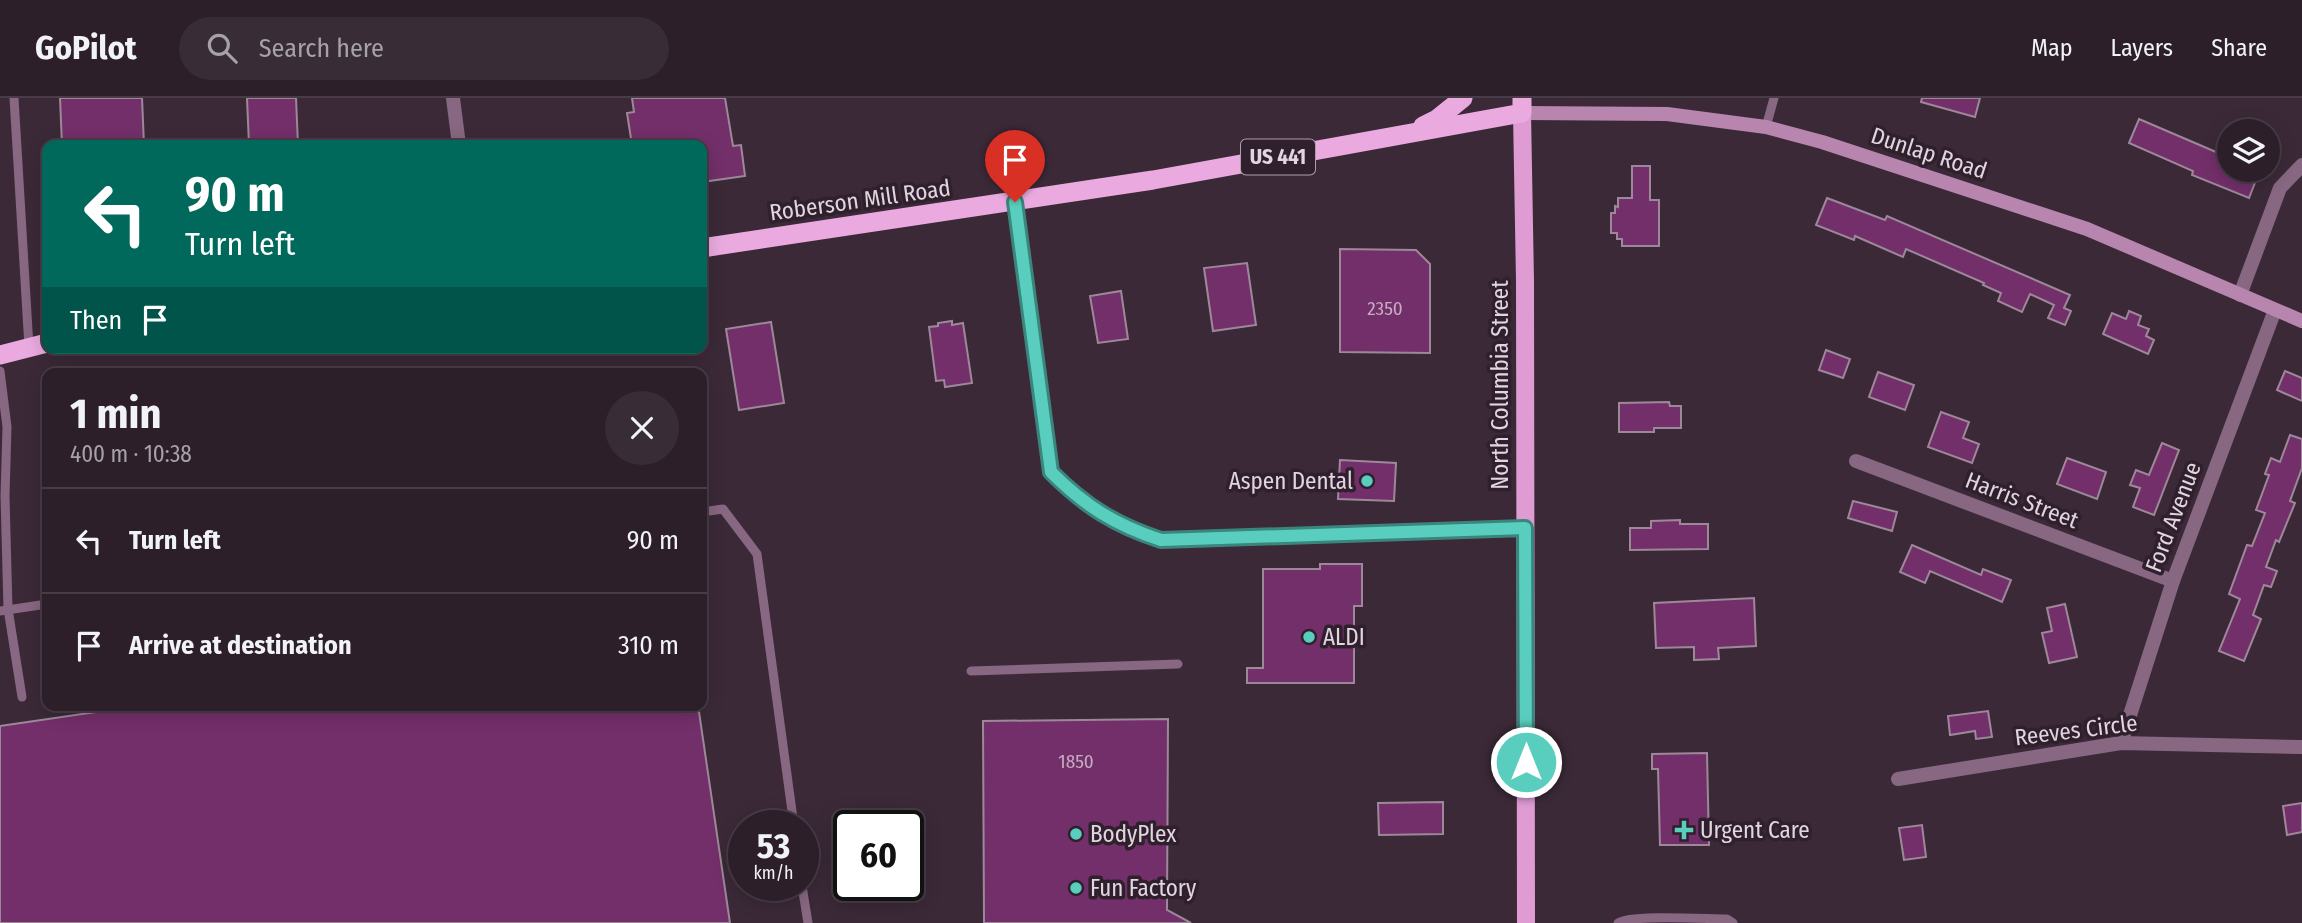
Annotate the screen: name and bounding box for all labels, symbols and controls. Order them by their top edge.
search box [179,17,669,80]
text: GoPilot [35,28,137,68]
icon: search [203,29,241,67]
text: Search here [259,33,384,64]
text: Map [2031,34,2073,62]
text: Layers [2111,34,2173,62]
text: Share [2211,34,2267,62]
map controls [2217,119,2280,182]
button: layers [2217,119,2280,182]
street label: Dunlap Road [1868,121,1990,185]
pin [985,130,1045,202]
road number: US 441 [1241,140,1315,174]
icon: arrive [996,141,1034,179]
text: 90 m [185,165,285,224]
icon: left [70,168,161,259]
street label: Roberson Mill Road [768,173,952,227]
text: Turn left [185,225,295,263]
street label: North Columbia Street [1486,280,1514,490]
house number: 2350 [1367,297,1403,320]
icon: arrive [136,301,174,339]
text: Then [70,305,122,336]
text: 1 min [70,389,161,439]
button: close [605,391,679,465]
text: 400 m · 10:38 [70,440,192,468]
street label: Ford Avenue [2139,458,2207,576]
street label: Harris Street [1962,466,2083,535]
place label: Aspen Dental [1229,467,1353,495]
marker: Aspen Dental [1359,473,1375,489]
icon: left [70,522,108,560]
text: Turn left [129,525,221,556]
text: 90 m [627,525,679,556]
place label: ALDI [1323,623,1365,651]
icon: arrive [70,627,108,665]
marker: ALDI [1301,629,1317,645]
text: Arrive at destination [129,630,352,661]
text: 310 m [618,630,679,661]
street label: Reeves Circle [2013,709,2139,751]
position arrow [1489,725,1563,799]
house number: 1850 [1058,750,1094,773]
speed limit sign: 60 [833,810,924,901]
place label: Urgent Care [1700,816,1810,844]
place label: BodyPlex [1090,820,1176,848]
marker: Urgent Care [1674,820,1694,840]
text: 53 [757,825,790,867]
marker: BodyPlex [1068,826,1084,842]
text: km/h [753,862,794,884]
place label: Fun Factory [1090,874,1197,902]
marker: Fun Factory [1068,880,1084,896]

